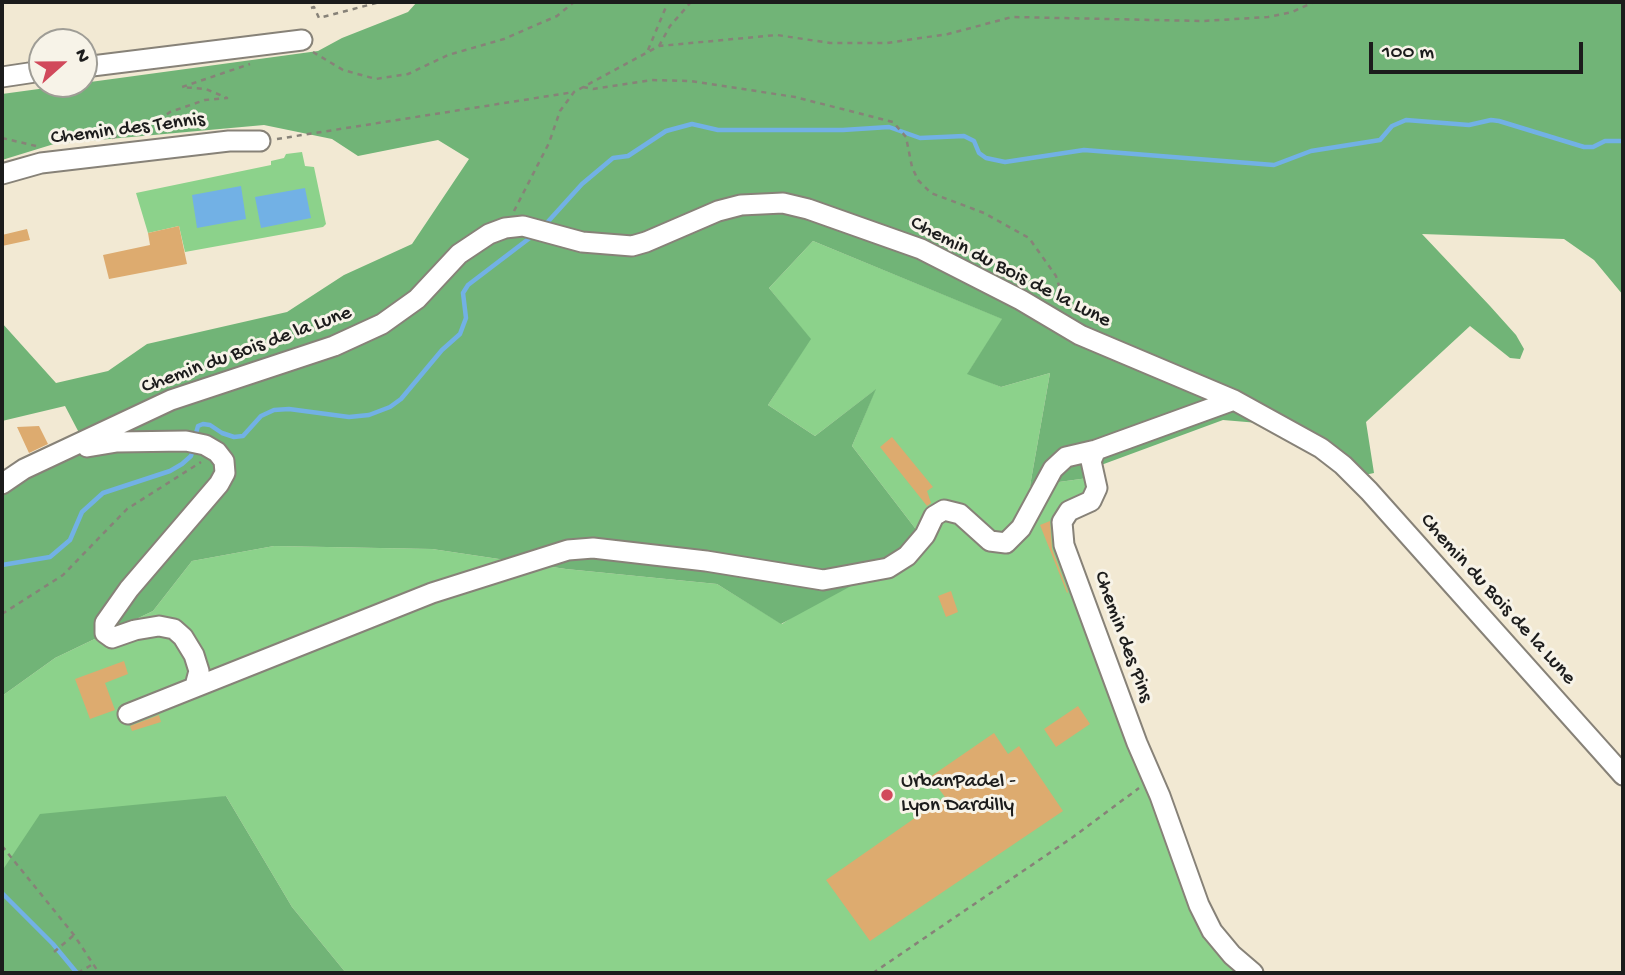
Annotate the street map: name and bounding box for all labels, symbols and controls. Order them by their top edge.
north arrow [28,28,98,98]
scale bar [1373,28,1586,72]
text: 100 m [1382,41,1434,66]
text: N [68,46,94,66]
street label: Chemin des Tennis [50,108,206,152]
street label: Chemin du Bois de la Lune [906,211,1114,335]
street label: Chemin du Bois de la Lune [139,301,355,401]
street label: Chemin du Bois de la Lune [1413,509,1581,691]
street label: Chemin des Pins [1087,568,1157,706]
place label: UrbanPadel - Lyon Dardilly [901,770,1016,820]
marker: UrbanPadel - Lyon Dardilly [879,787,895,803]

